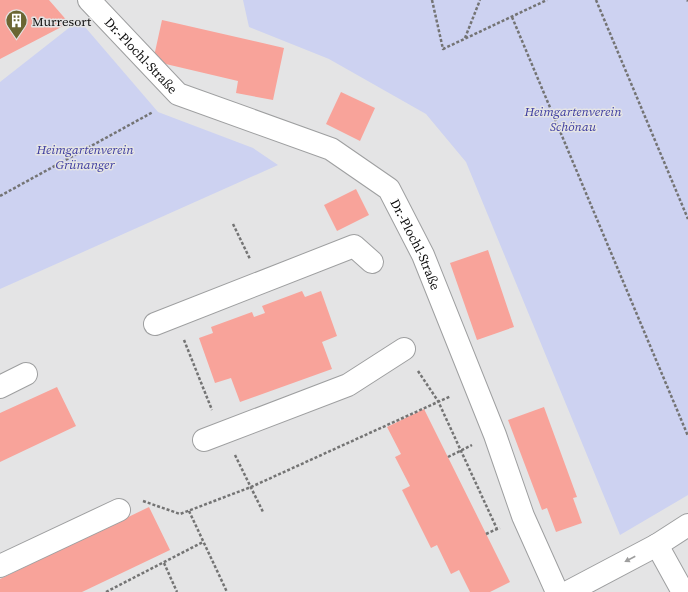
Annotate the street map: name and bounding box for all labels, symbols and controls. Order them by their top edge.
building icon: Murresort [4,8,30,41]
place label: Murresort [32,13,92,30]
street label: Dr.-Plochl-Straße [101,14,181,98]
park label: Heimgartenverein Schönau [523,103,622,135]
park label: Heimgartenverein Grünanger [35,141,134,173]
street label: Dr.-Plochl-Straße [387,196,444,293]
one-way arrow [624,556,636,562]

